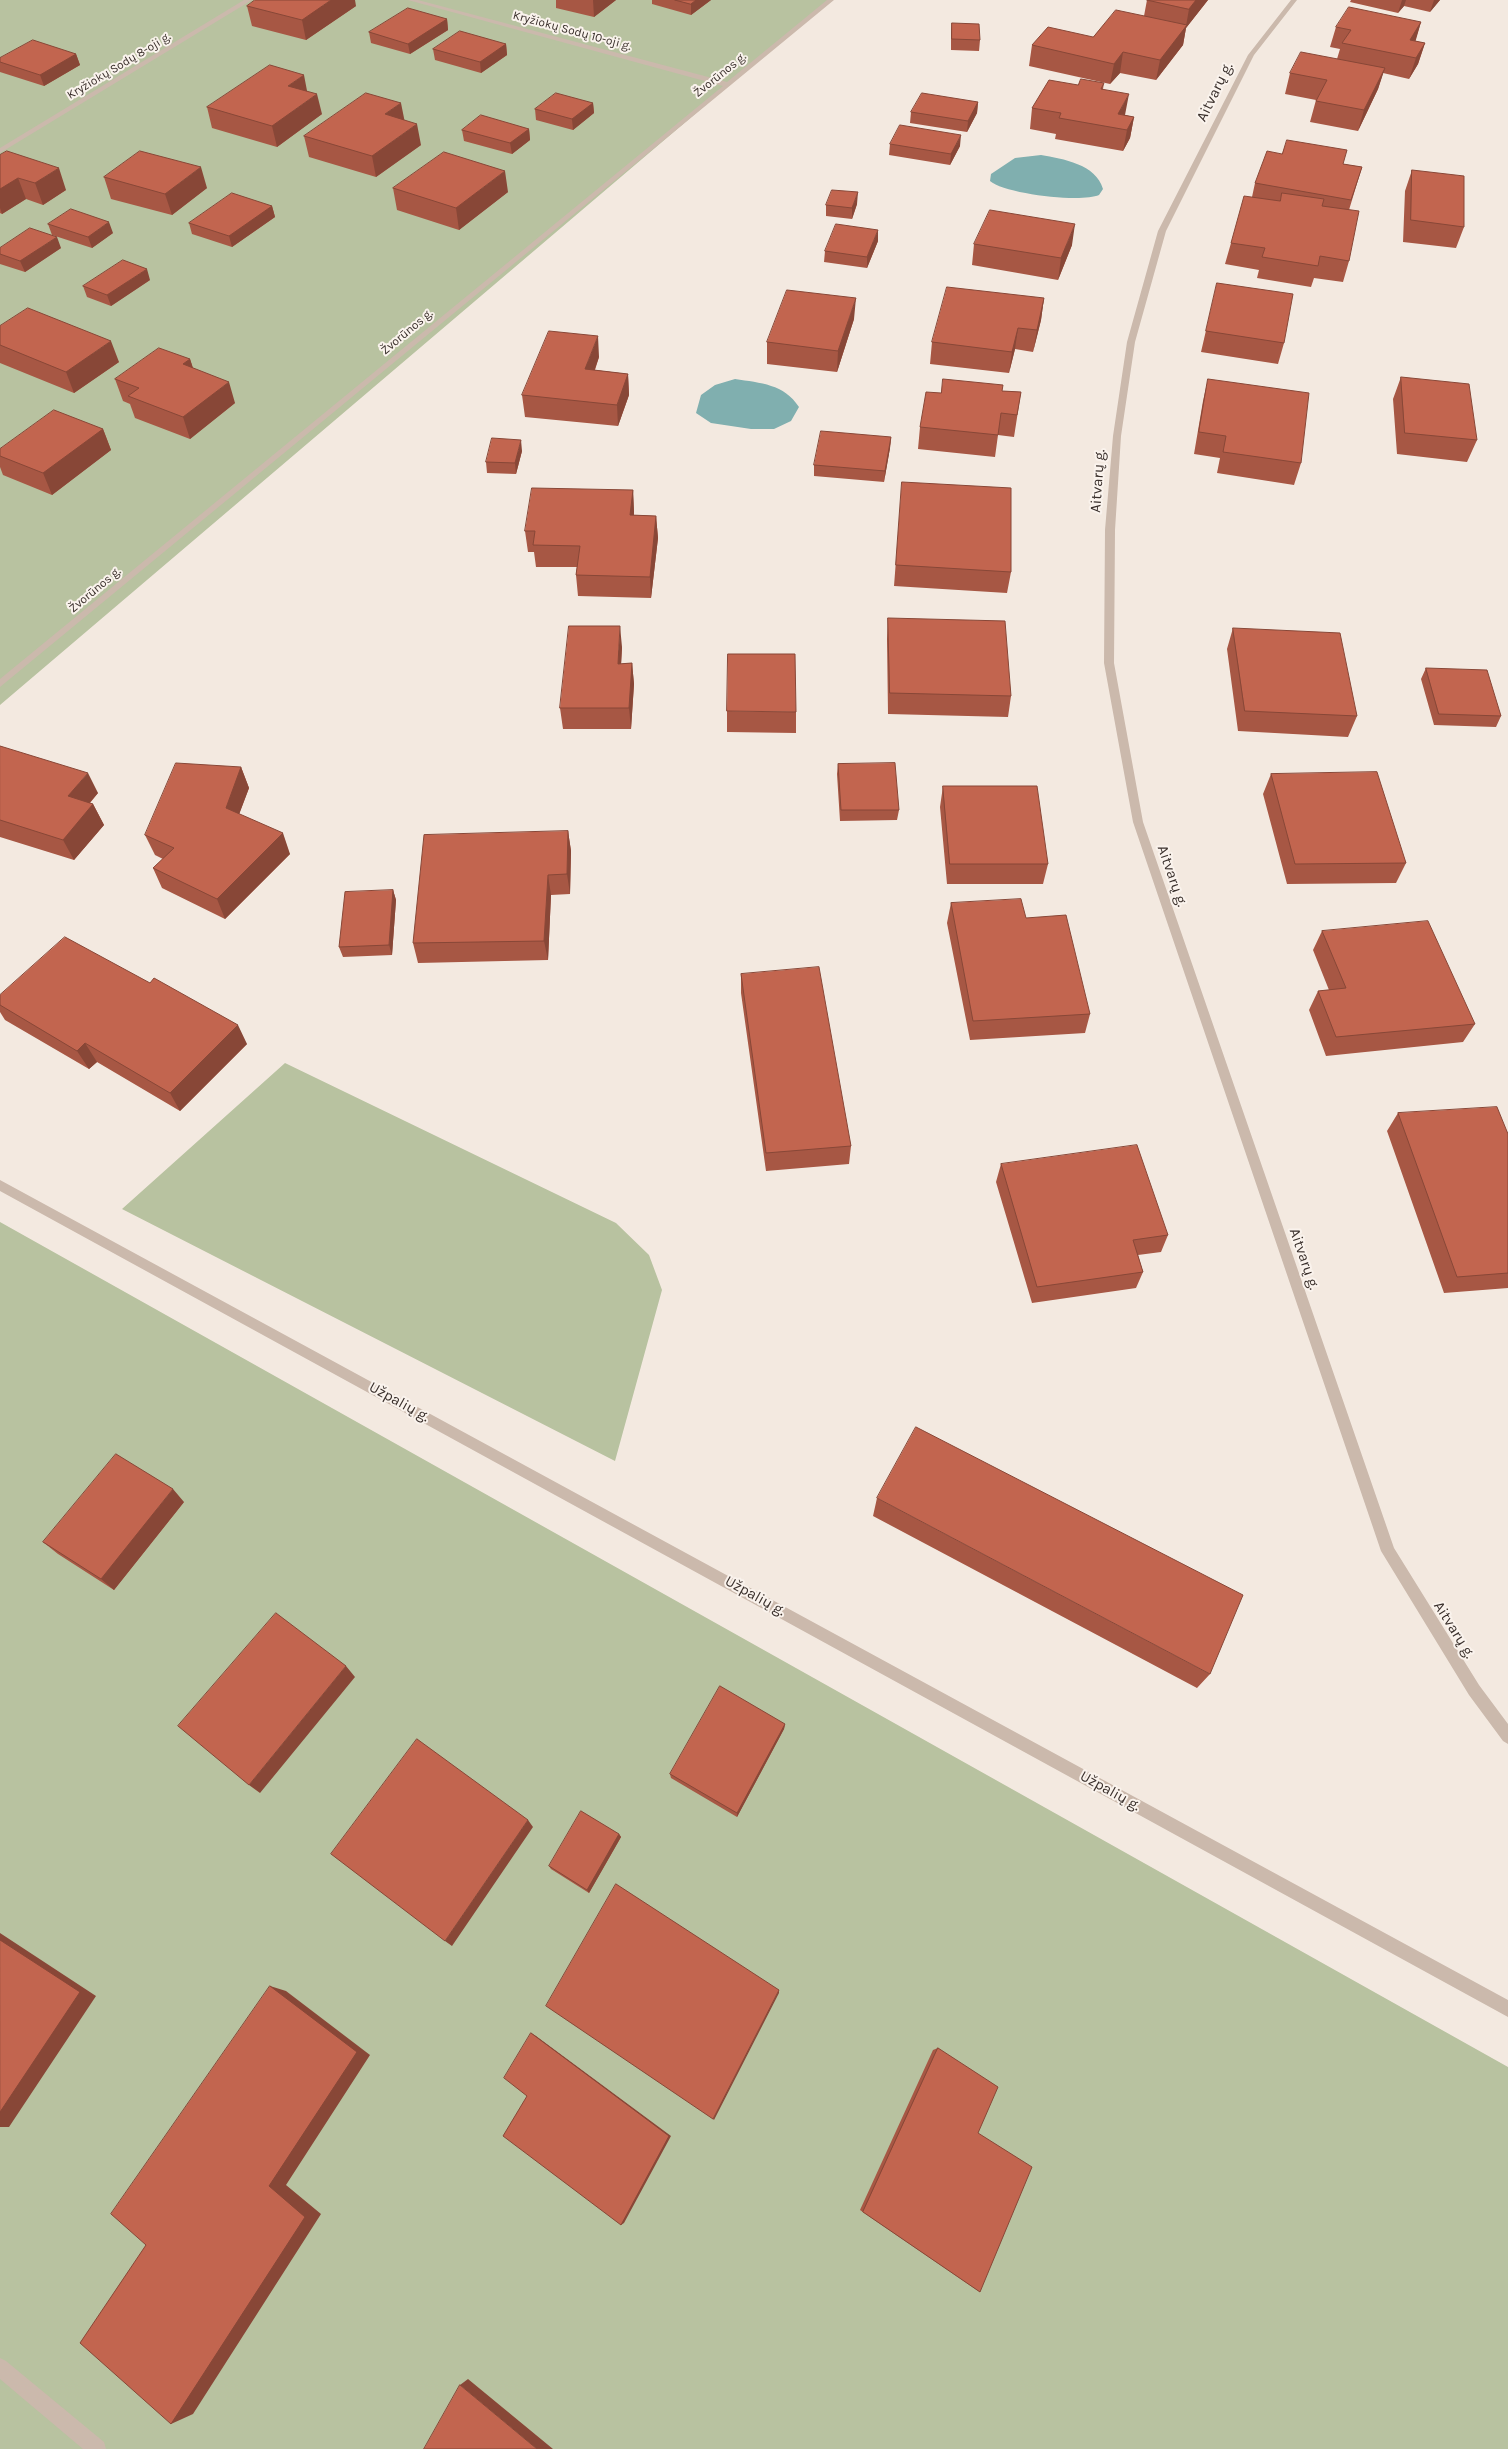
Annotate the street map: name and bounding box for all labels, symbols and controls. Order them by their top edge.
street label: Kryžiokų Sodų 10-oji g. [511,8,633,54]
street label: Kryžiokų Sodų 8-oji g. [65,29,173,103]
street label: Žvorūnos g. [691,50,749,100]
street label: Aitvarų g. [1193,59,1237,125]
street label: Žvorūnos g. [378,306,436,358]
street label: Aitvarų g. [1087,449,1109,513]
street label: Žvorūnos g. [66,564,124,616]
street label: Aitvarų g. [1153,843,1191,909]
street label: Aitvarų g. [1285,1226,1323,1292]
street label: Užpalių g. [366,1378,432,1426]
street label: Užpalių g. [722,1572,788,1620]
street label: Aitvarų g. [1429,1598,1479,1662]
street label: Užpalių g. [1077,1767,1143,1815]

